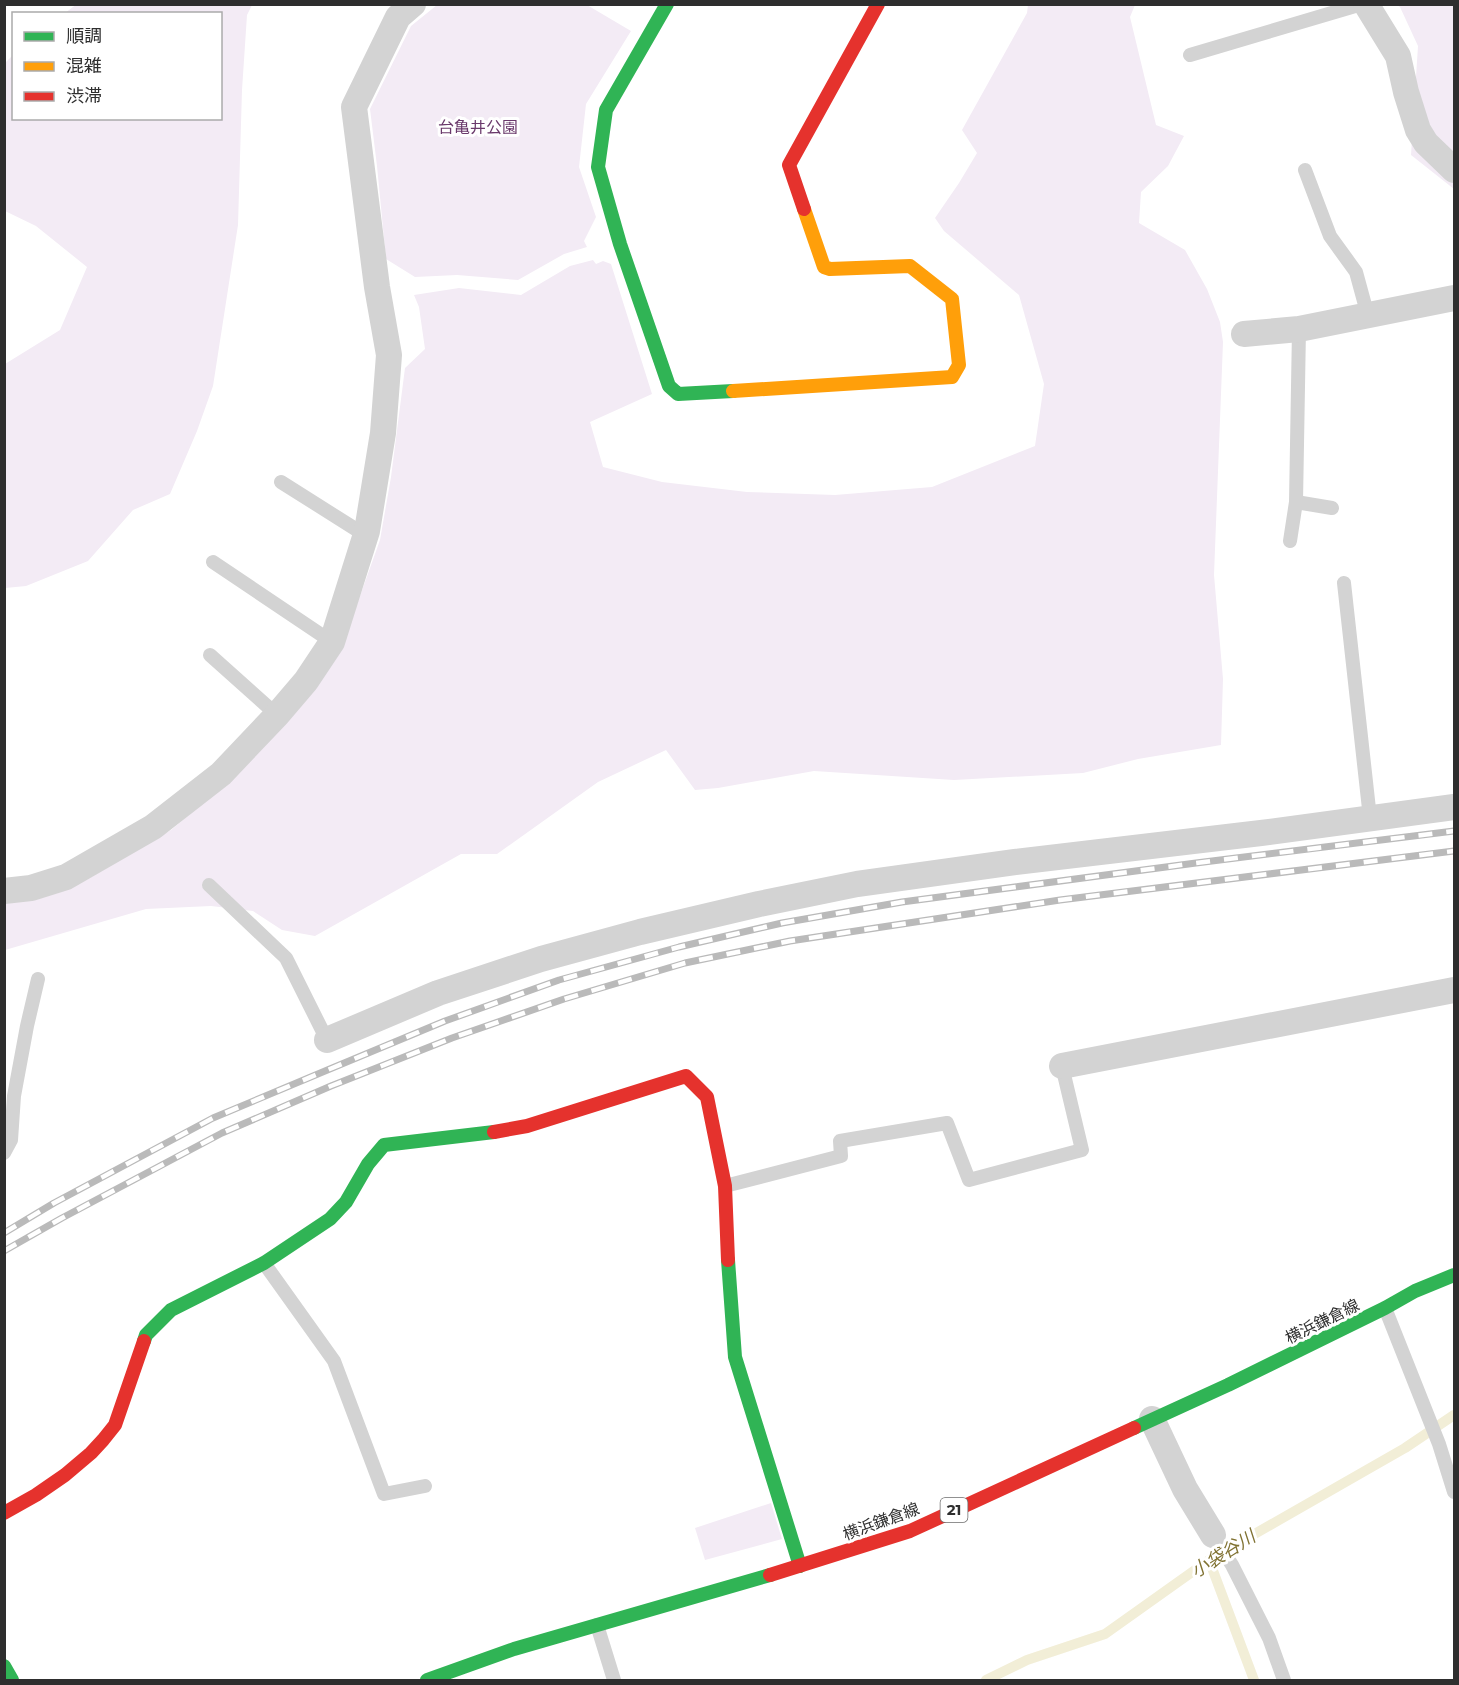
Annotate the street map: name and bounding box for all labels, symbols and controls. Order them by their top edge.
legend [12,12,222,120]
text: 順調 [66,25,102,47]
text: 混雑 [66,55,102,77]
text: 渋滞 [66,85,102,107]
park label: 台亀井公園 [438,118,518,137]
street label: 横浜鎌倉線 [1282,1295,1362,1348]
road number: 21 [940,1498,968,1522]
street label: 横浜鎌倉線 [840,1499,922,1544]
water label: 小袋谷川 [1187,1525,1261,1582]

